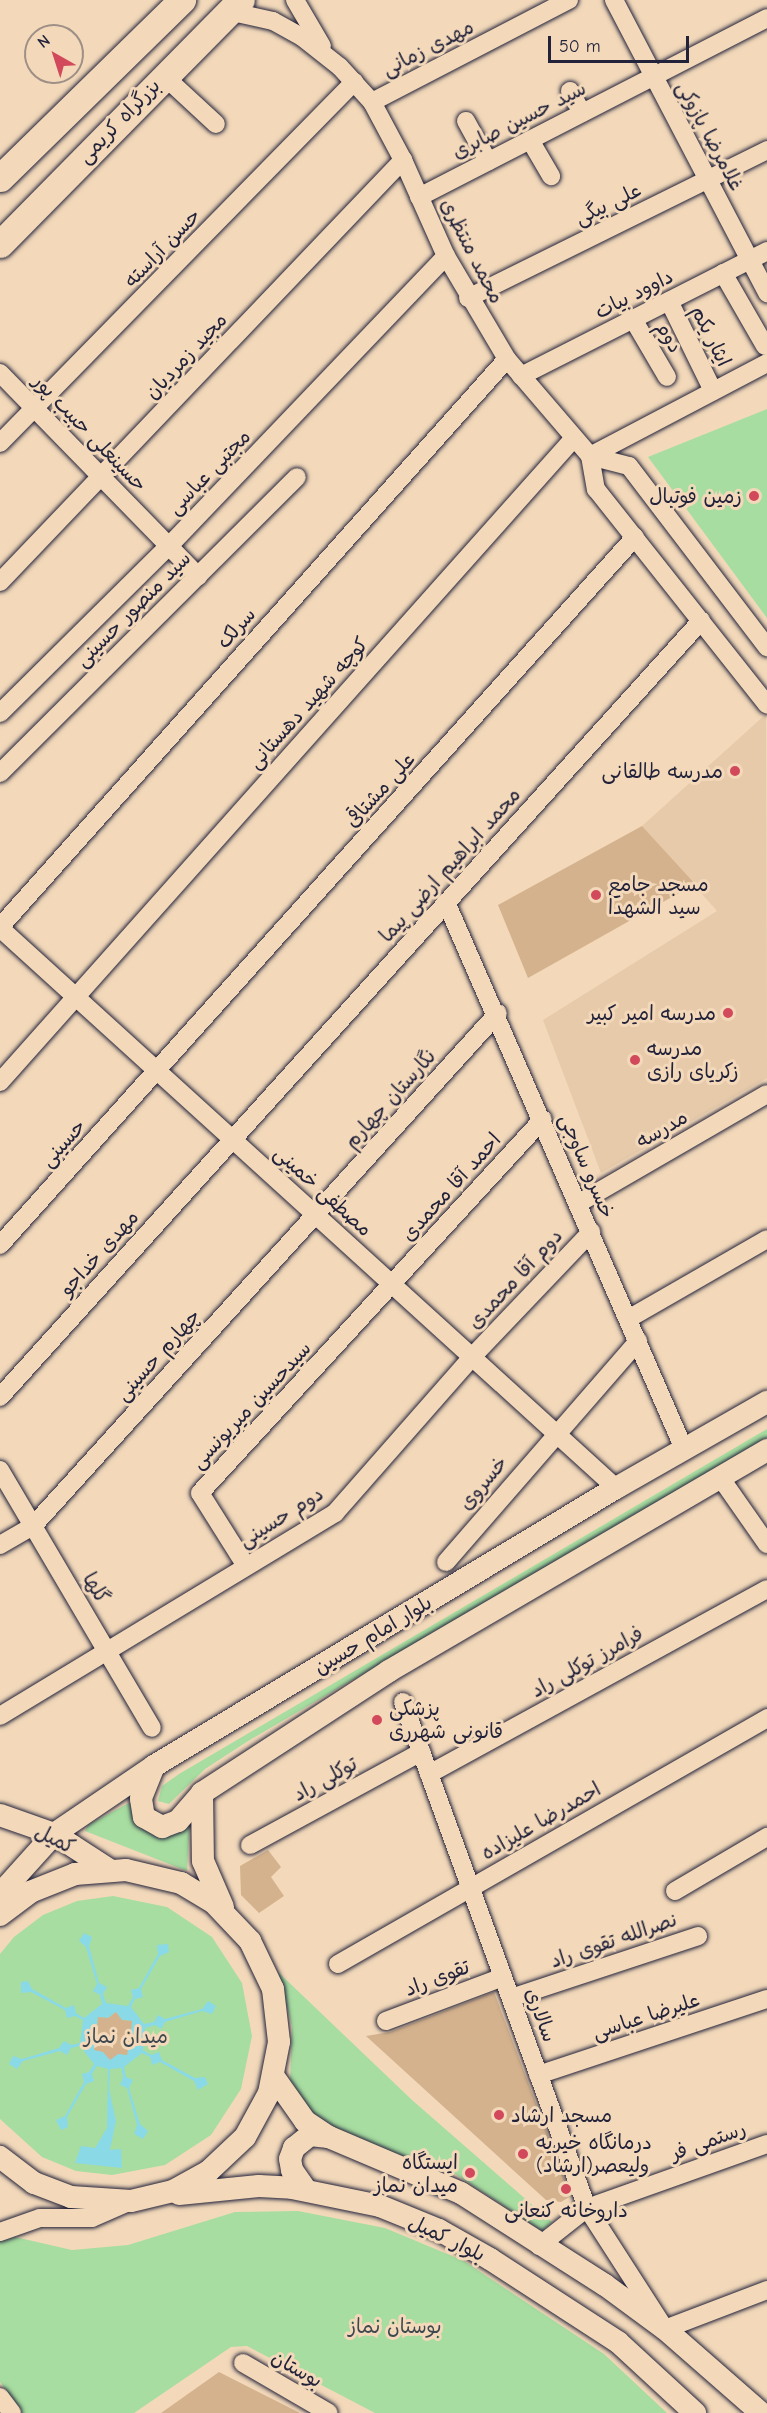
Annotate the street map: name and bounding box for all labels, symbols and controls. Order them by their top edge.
street label: مهدی زمانی [378,15,478,81]
north arrow [24,24,84,84]
scale bar [551,24,692,62]
text: N [34,31,54,52]
text: 50 m [559,36,601,57]
street label: بزرگراه کریمی [73,74,165,168]
street label: سید حسین صابری [448,76,590,164]
street label: غلامرضا پازوکی [671,77,749,195]
street label: علی بیگی [571,178,645,230]
street label: محمد منتظری [435,194,509,308]
street label: حسن آراسته [118,204,206,292]
street label: داوود بیات [591,264,677,324]
street label: ایثار یکم [686,302,736,370]
street label: مجید زمردیان [140,308,232,404]
street label: دوم [650,317,688,357]
street label: حسینعلی حبیب پور [28,369,152,497]
street label: مجتبی عباسی [162,424,256,520]
place label: زمین فوتبال [649,484,742,508]
marker: زمین فوتبال [747,489,761,503]
street label: سید منصور حسینی [70,546,196,672]
street label: سرلک [211,603,261,653]
street label: کوچه شهید دهستانی [243,632,373,774]
street label: علی مشتاقی [340,747,420,833]
place label: مدرسه طالقانی [602,759,723,783]
marker: مدرسه طالقانی [728,764,742,778]
street label: محمد ابراهیم ارضی پیما [374,783,526,947]
place label: مسجد جامع سید الشهدا [608,872,709,919]
marker: مسجد جامع سید الشهدا [589,888,603,902]
place label: مدرسه امیر کبیر [588,1001,716,1025]
marker: مدرسه امیر کبیر [721,1006,735,1020]
place label: مدرسه زکریای رازی [647,1036,738,1083]
street label: نگارستان چهارم [339,1045,441,1153]
marker: مدرسه زکریای رازی [628,1053,642,1067]
street label: مدرسه [632,1105,692,1153]
street label: خسرو ساوجی [554,1110,620,1222]
street label: حسینی [35,1114,91,1172]
street label: احمد آقا محمدی [396,1128,506,1246]
street label: مصطفی خمینی [269,1141,377,1241]
street label: مهدی خداجو [54,1205,144,1301]
street label: دوم آقا محمدی [463,1224,567,1334]
street label: چهارم حسینی [110,1304,206,1406]
street label: سیدحسین میریونسی [186,1336,316,1474]
street label: خسروی [454,1451,512,1515]
street label: دوم حسینی [234,1482,328,1552]
street label: گلها [78,1568,114,1608]
street label: بلوار امام حسین [310,1590,436,1680]
street label: فرامرز توکلی راد [527,1621,647,1703]
place label: پزشکی قانونی شهرری [389,1696,503,1743]
marker: پزشکی قانونی شهرری [370,1713,384,1727]
street label: توکلی راد [289,1752,361,1806]
street label: احمدرضا علیزاده [477,1777,605,1865]
street label: کمیل [31,1819,79,1859]
street label: نصرالله تقوی راد [547,1907,681,1973]
street label: تقوی راد [401,1955,473,2001]
street label: سالاری [520,1985,562,2045]
street label: علیرضا عباسی [589,1987,703,2045]
park label: میدان نماز [84,2024,168,2048]
place label: مسجد ارشاد [511,2103,612,2127]
marker: مسجد ارشاد [492,2108,506,2122]
street label: رستمی فر [667,2116,749,2166]
place label: درمانگاه خیریه ولیعصر(ارشاد) [536,2130,652,2177]
marker: درمانگاه خیریه ولیعصر(ارشاد) [514,2145,532,2163]
place label: ایستگاه میدان نماز [374,2150,458,2197]
marker: ایستگاه میدان نماز [463,2166,477,2180]
marker: داروخانه کنعانی [559,2182,573,2196]
place label: داروخانه کنعانی [504,2198,628,2222]
street label: بلوار کمیل [405,2209,489,2267]
park label: بوستان نماز [349,2314,441,2338]
street label: بوستان [267,2345,327,2393]

